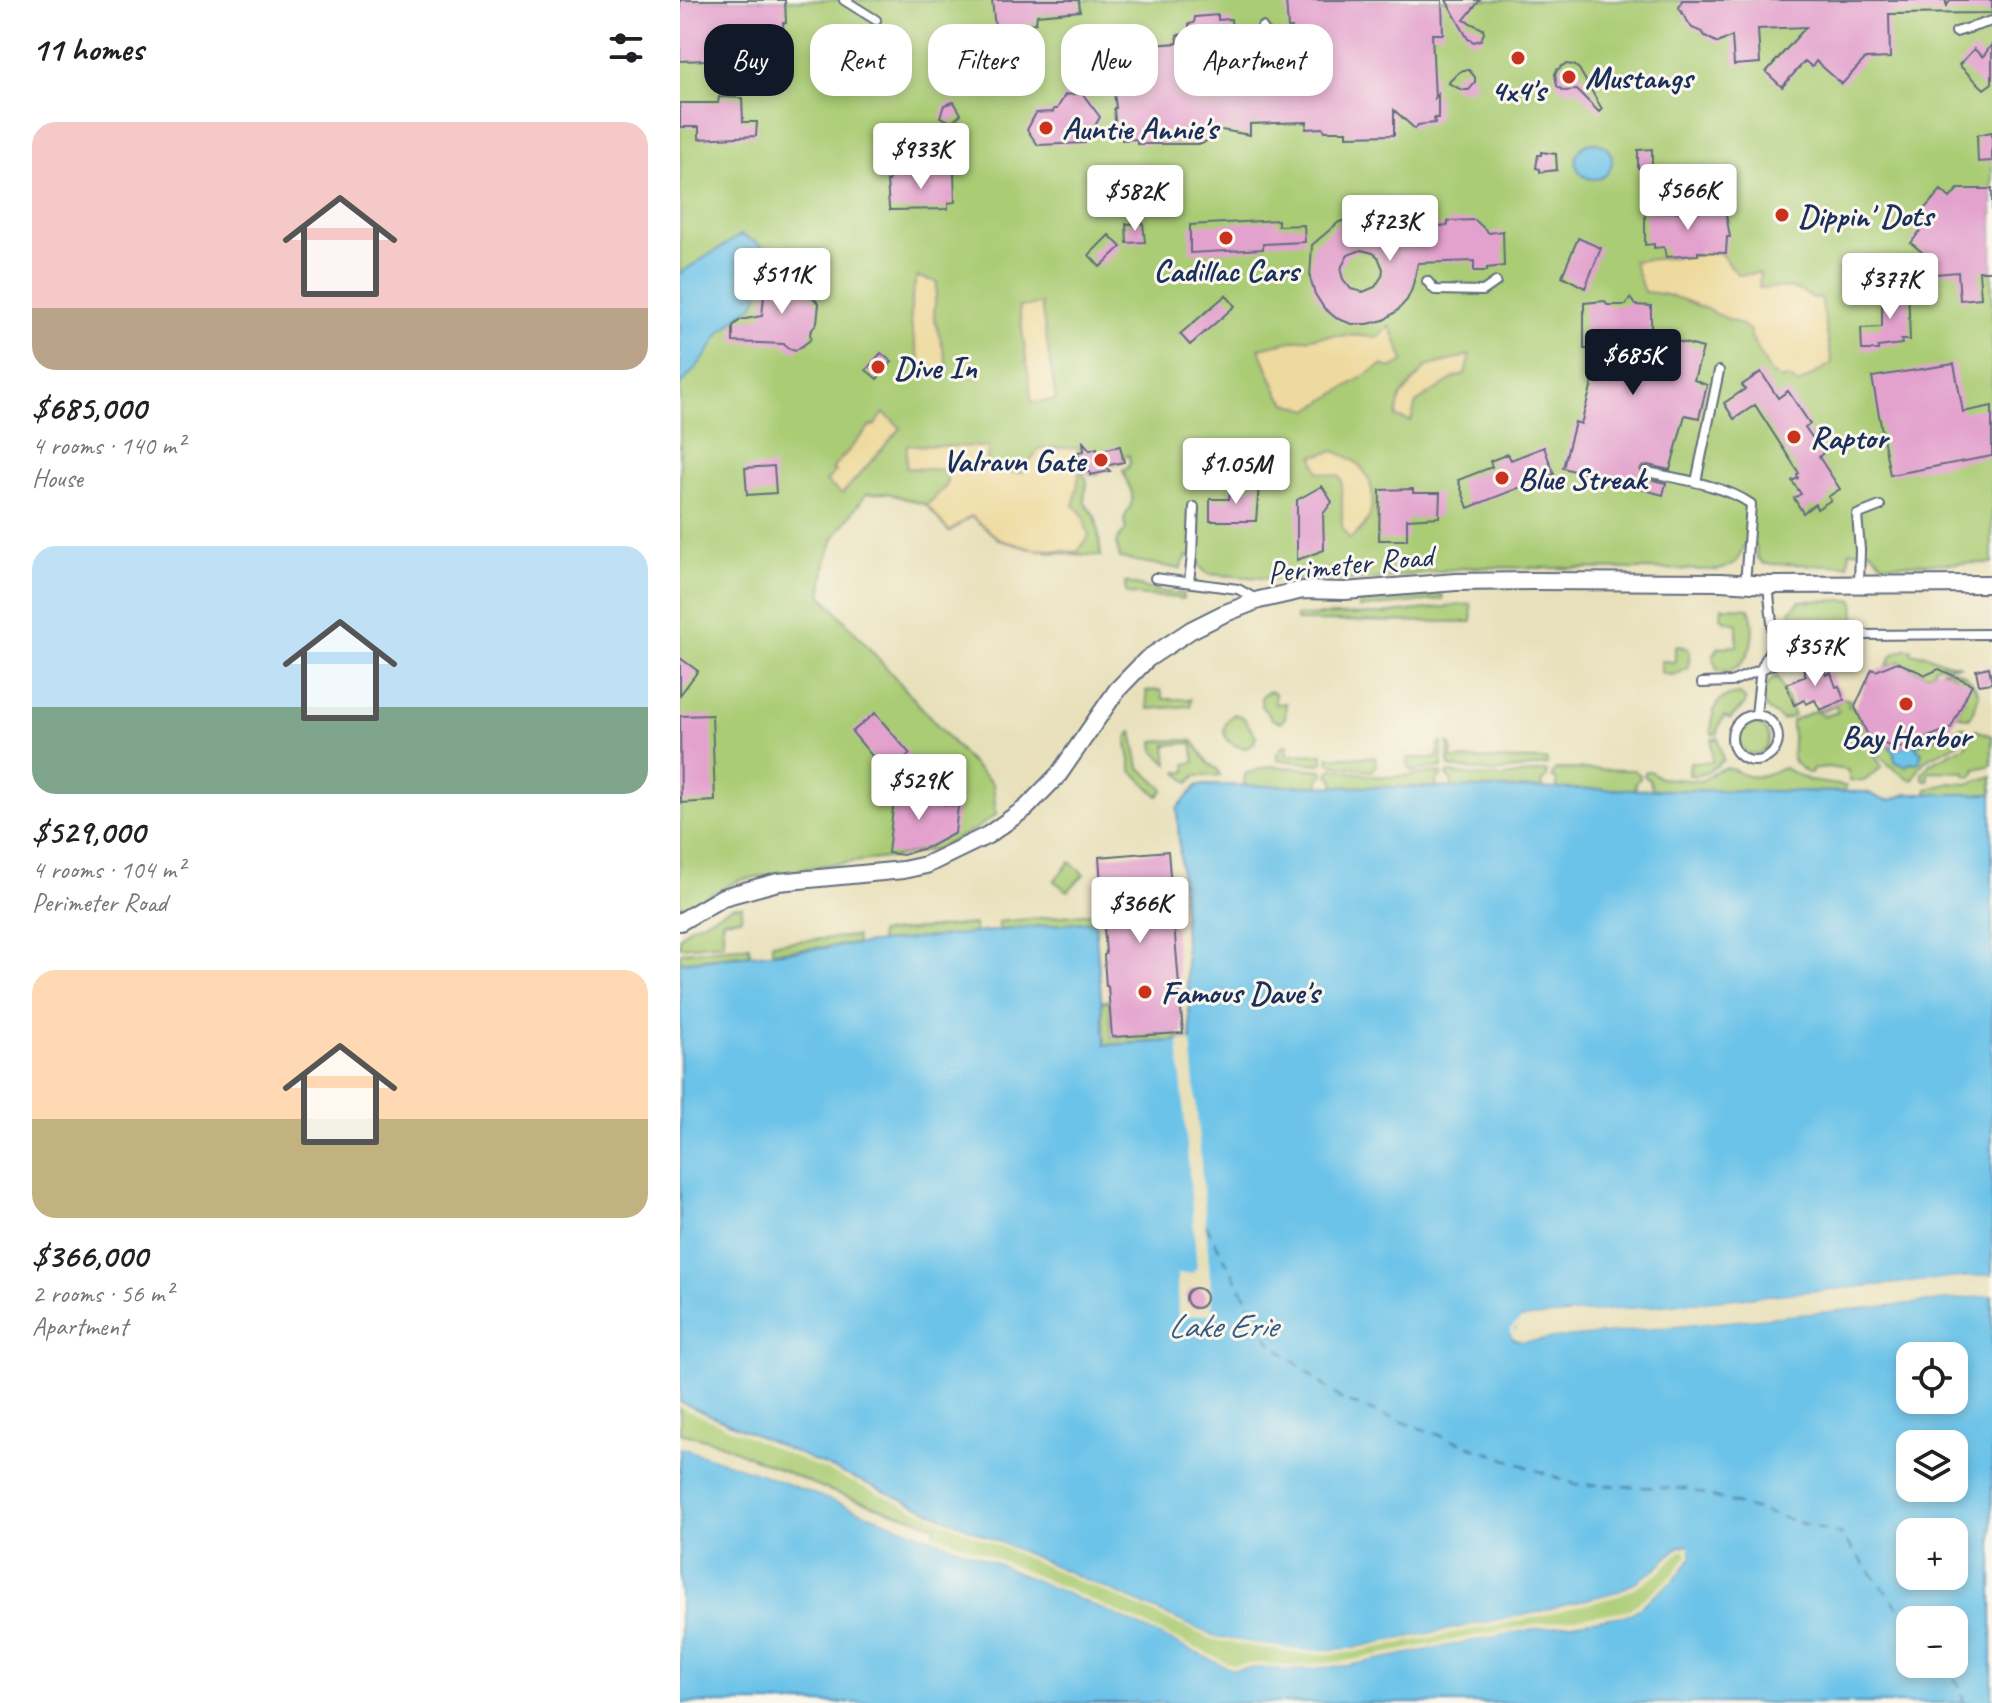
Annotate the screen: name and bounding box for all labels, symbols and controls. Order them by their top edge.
chip: Buy [704,24,794,96]
chip: Rent [810,24,912,96]
chip: Filters [928,24,1045,96]
chip: New [1061,24,1158,96]
chip: Apartment [1174,24,1333,96]
icon: filters [604,26,648,70]
text: 11 homes [32,27,143,70]
marker: 4x4's [1509,49,1527,67]
place label: Mustangs [1585,57,1696,98]
marker: Mustangs [1560,68,1578,86]
place label: 4x4's [1491,70,1548,111]
place label: Auntie Annie's [1062,108,1220,149]
marker: Auntie Annie's [1037,119,1055,137]
pin: $933K [865,123,977,191]
text: $933K [891,132,951,165]
pin: $566K [1632,164,1744,232]
pin: $582K [1079,165,1191,233]
text: $566K [1658,173,1718,206]
icon: home [268,174,412,318]
text: $582K [1105,174,1165,207]
pin: $723K [1334,195,1446,263]
place label: Dippin' Dots [1798,195,1936,236]
text: $723K [1360,204,1420,237]
marker: Dippin' Dots [1773,206,1791,224]
marker: Cadillac Cars [1217,229,1235,247]
pin: $511K [726,248,838,316]
place label: Cadillac Cars [1153,250,1301,291]
pin: $377K [1834,253,1946,321]
text: $511K [752,257,812,290]
text: $377K [1860,262,1920,295]
pin: $685K [1577,329,1689,397]
text: $685K [1603,338,1663,371]
place label: Dive In [894,347,978,388]
marker: Dive In [869,358,887,376]
text: $685,000 [32,386,146,429]
place label: Raptor [1810,417,1891,458]
marker: Raptor [1785,428,1803,446]
text: 4 rooms · 140 m² [32,429,184,462]
pin: $1.05M [1171,438,1301,506]
place label: Valravn Gate [943,440,1088,481]
text: $1.05M [1201,447,1271,480]
marker: Valravn Gate [1092,451,1110,469]
place label: Blue Streak [1518,458,1649,499]
text: House [32,462,83,495]
marker: Blue Streak [1493,469,1511,487]
street label: Perimeter Road [1265,534,1440,593]
icon: home [268,598,412,742]
pin: $357K [1759,620,1871,688]
text: $357K [1785,629,1845,662]
marker: Bay Harbor [1897,695,1915,713]
place label: Bay Harbor [1841,716,1974,757]
pin: $529K [863,754,975,822]
text: $529K [889,763,949,796]
text: $529,000 [32,810,145,853]
text: 4 rooms · 104 m² [32,853,184,886]
pin: $366K [1084,877,1196,945]
text: Perimeter Road [32,886,167,919]
text: $366K [1109,886,1171,919]
place label: Famous Dave's [1161,972,1322,1013]
marker: Famous Dave's [1136,983,1154,1001]
icon: home [268,1022,412,1166]
text: $366,000 [32,1234,147,1277]
text: 2 rooms · 56 m² [32,1277,173,1310]
water label: Lake Erie [1168,1304,1281,1347]
text: Apartment [32,1310,128,1343]
map controls [1896,1342,1968,1678]
button: locate [1896,1342,1968,1414]
button: layers [1896,1430,1968,1502]
button: + [1896,1518,1968,1590]
button: − [1896,1606,1968,1678]

